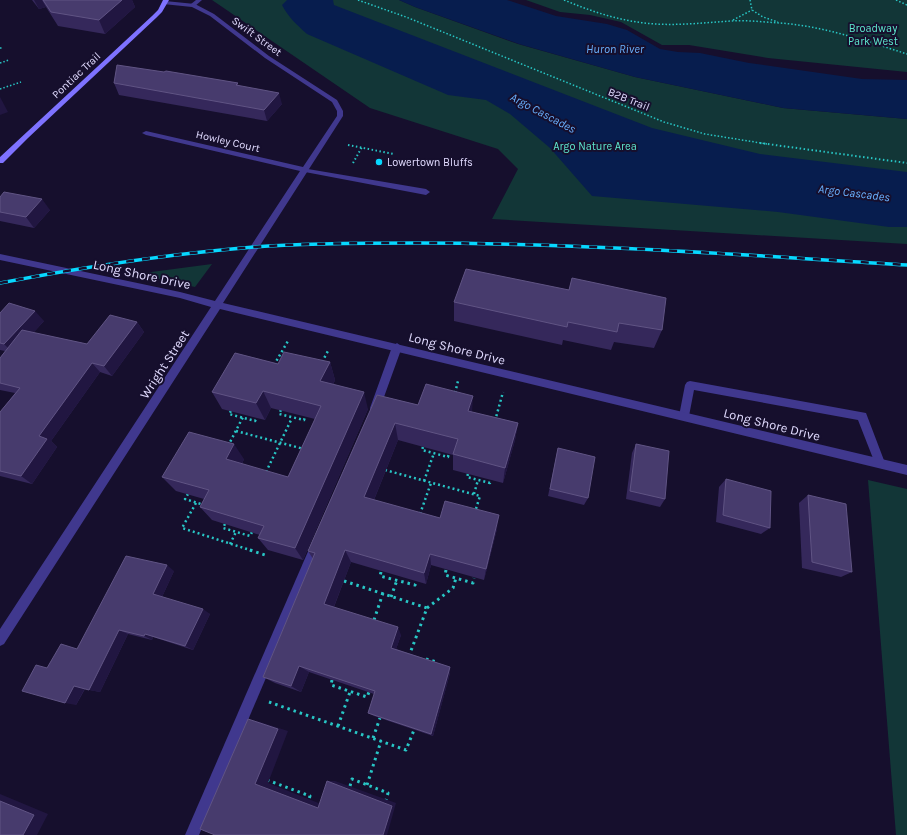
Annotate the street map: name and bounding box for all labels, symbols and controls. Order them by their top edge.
street label: Swift Street [229,14,284,59]
park label: Broadway Park West [848,22,898,48]
water label: Huron River [586,42,645,56]
street label: Pontiac Trail [49,50,103,101]
street label: B2B Trail [606,85,652,114]
water label: Argo Cascades [508,90,578,136]
street label: Howley Court [195,128,261,155]
park label: Argo Nature Area [553,140,637,153]
place label: Lowertown Bluffs [387,156,473,169]
marker: Lowertown Bluffs [374,157,384,167]
water label: Argo Cascades [817,182,891,204]
street label: Long Shore Drive [92,257,192,292]
street label: Wright Street [137,327,192,401]
street label: Long Shore Drive [407,329,507,368]
street label: Long Shore Drive [722,405,822,444]

